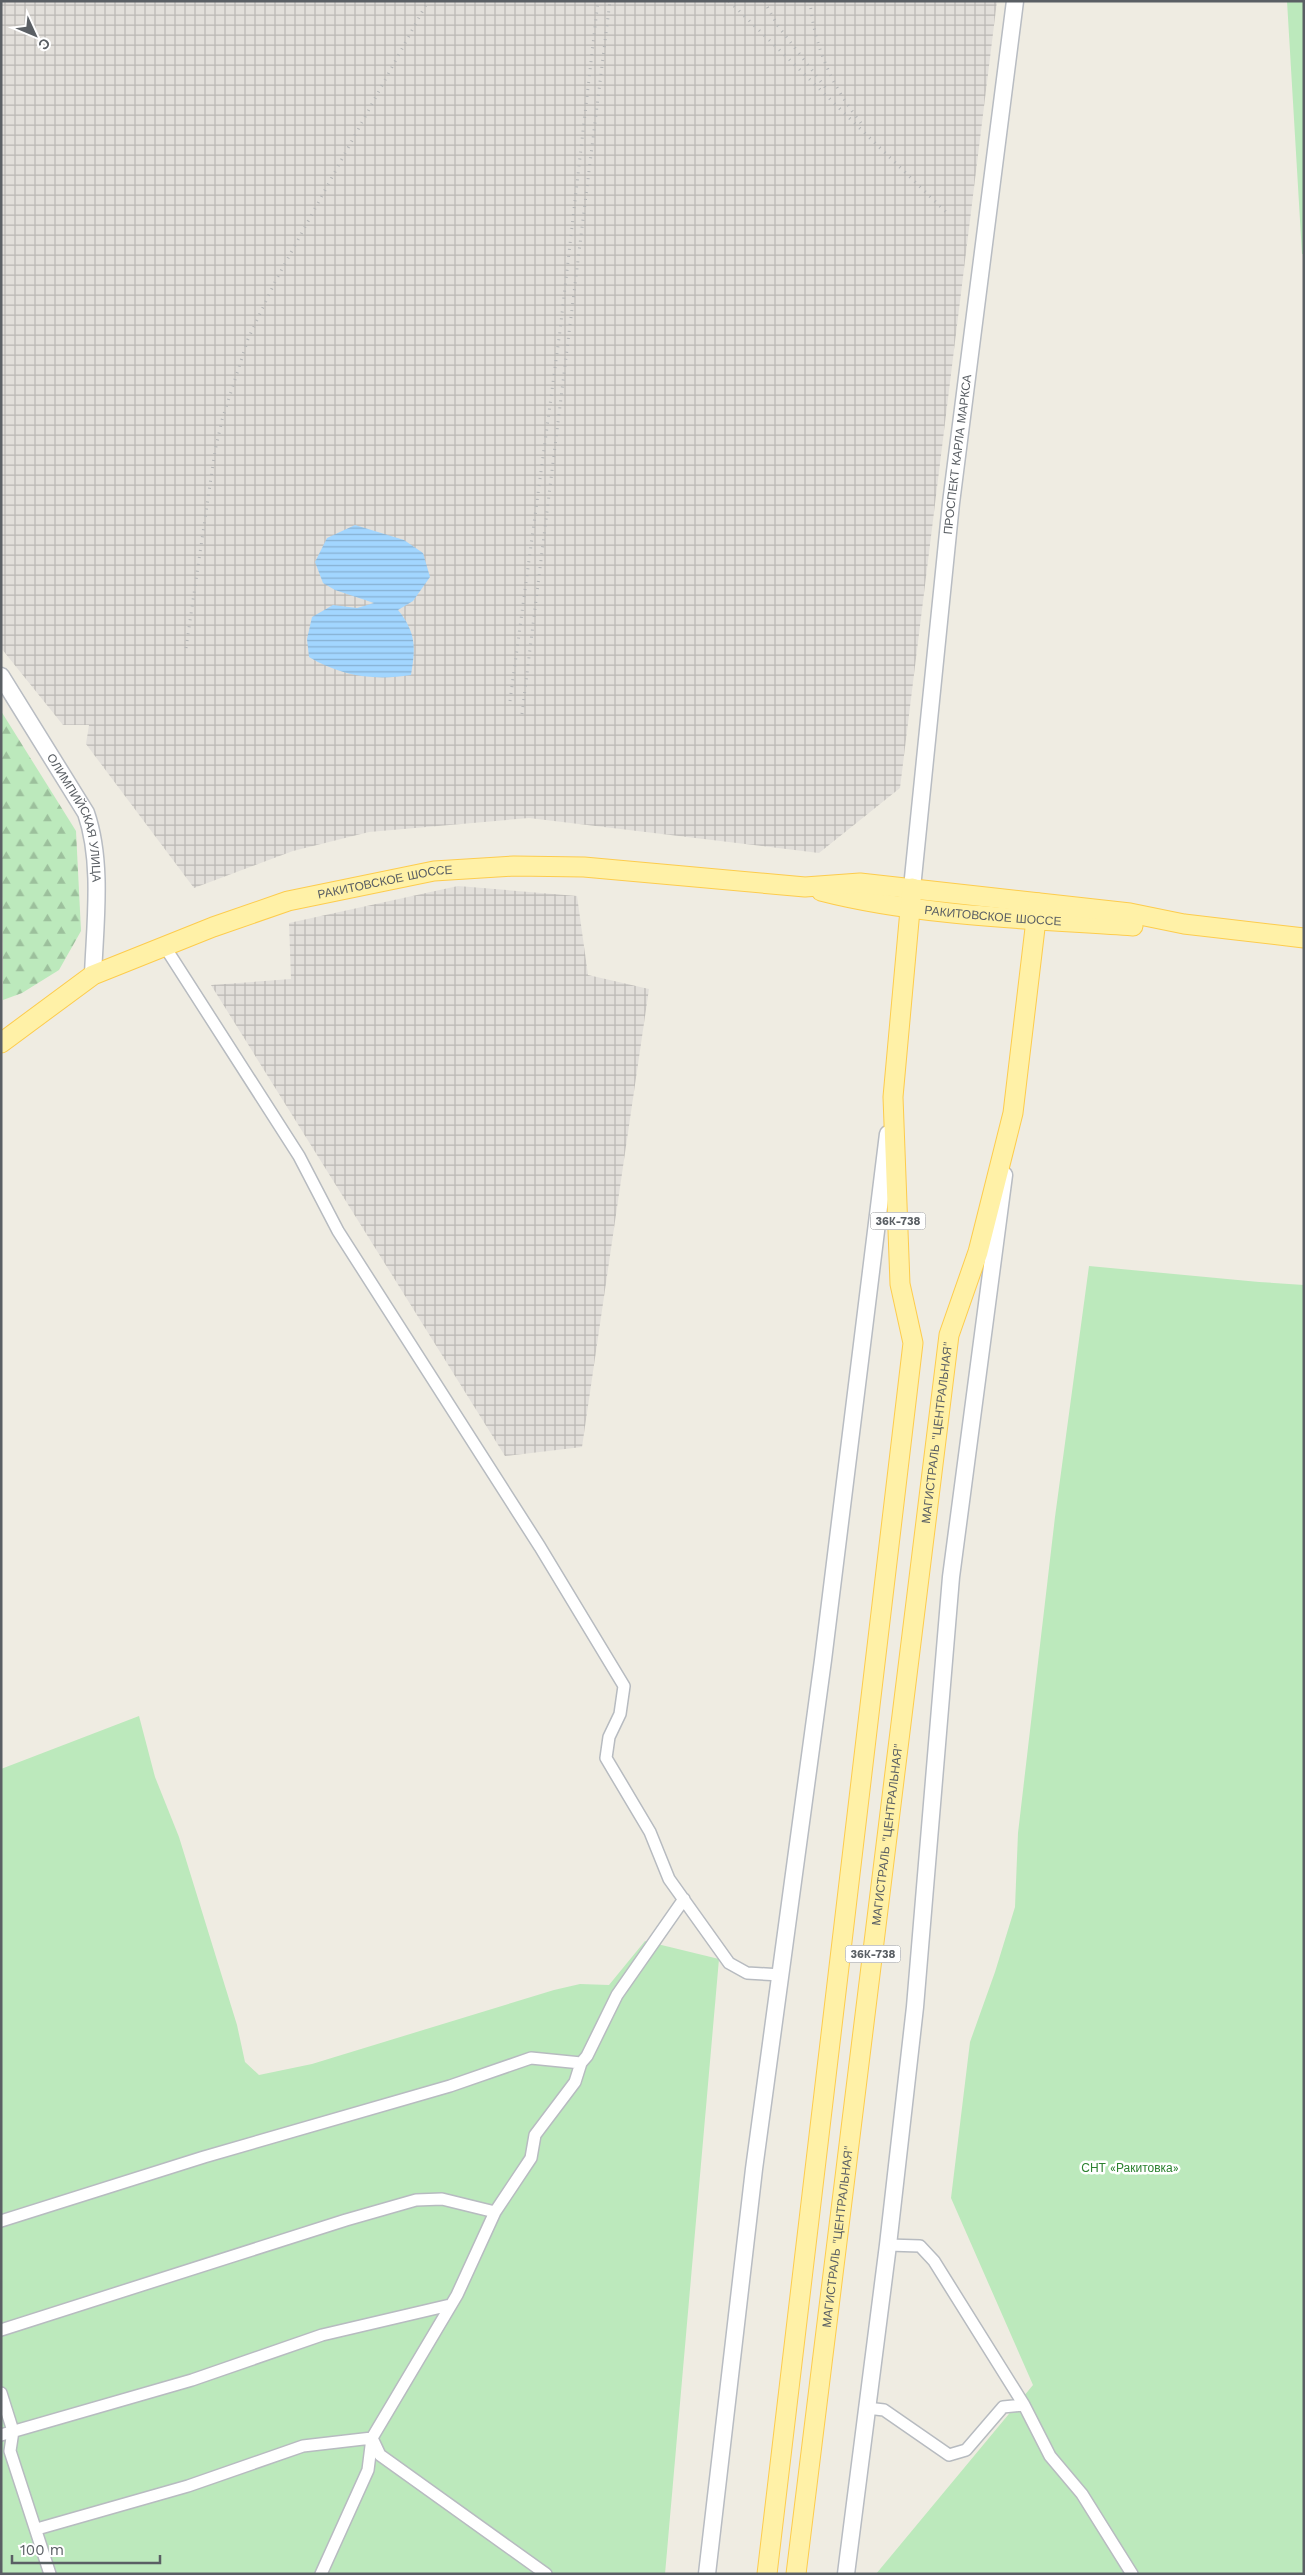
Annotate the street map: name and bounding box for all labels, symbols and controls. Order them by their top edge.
north arrow [10,10,60,60]
text: С [35,35,54,53]
street label: ПРОСПЕКТ КАРЛА МАРКСА [941,374,974,535]
street label: ОЛИМПИЙСКАЯ УЛИЦА [44,751,104,882]
street label: РАКИТОВСКОЕ ШОССЕ [316,863,453,902]
street label: РАКИТОВСКОЕ ШОССЕ [924,903,1062,928]
road number: 36К-738 [870,1212,926,1230]
street label: МАГИСТРАЛЬ "ЦЕНТРАЛЬНАЯ" [919,1341,955,1524]
street label: МАГИСТРАЛЬ "ЦЕНТРАЛЬНАЯ" [869,1743,906,1926]
road number: 36К-738 [846,1946,900,1962]
street label: МАГИСТРАЛЬ "ЦЕНТРАЛЬНАЯ" [819,2145,856,2328]
park label: СНТ «Ракитовка» [1081,2161,1179,2175]
scale bar [12,2532,160,2564]
text: 100 m [20,2541,64,2559]

